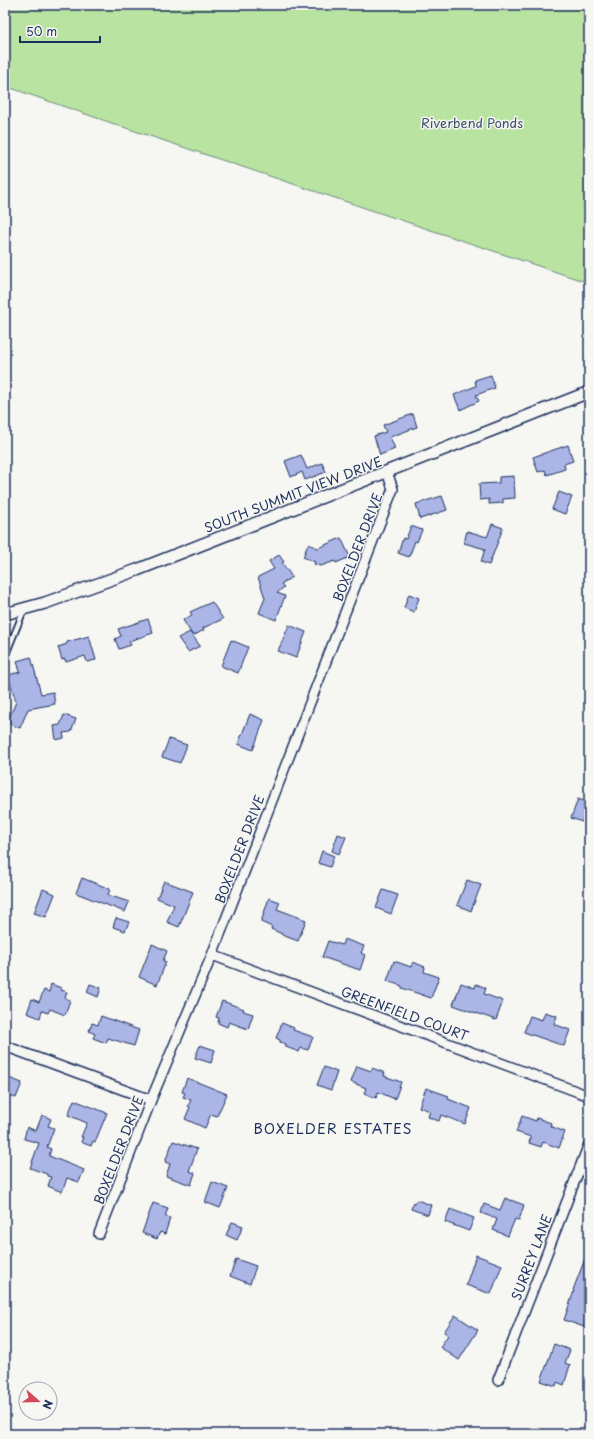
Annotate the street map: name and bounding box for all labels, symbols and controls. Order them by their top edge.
scale bar [20,18,100,44]
text: 50 m [26,22,57,40]
park label: Riverbend Ponds [421,113,523,132]
street label: SOUTH SUMMIT VIEW DRIVE [201,451,385,537]
street label: BOXELDER DRIVE [328,490,386,604]
street label: BOXELDER DRIVE [210,792,268,906]
street label: GREENFIELD COURT [339,981,472,1045]
street label: BOXELDER DRIVE [89,1093,147,1207]
district label: BOXELDER ESTATES [254,1118,412,1139]
street label: SURREY LANE [506,1211,556,1303]
north arrow [18,1381,58,1421]
text: N [38,1398,57,1412]

